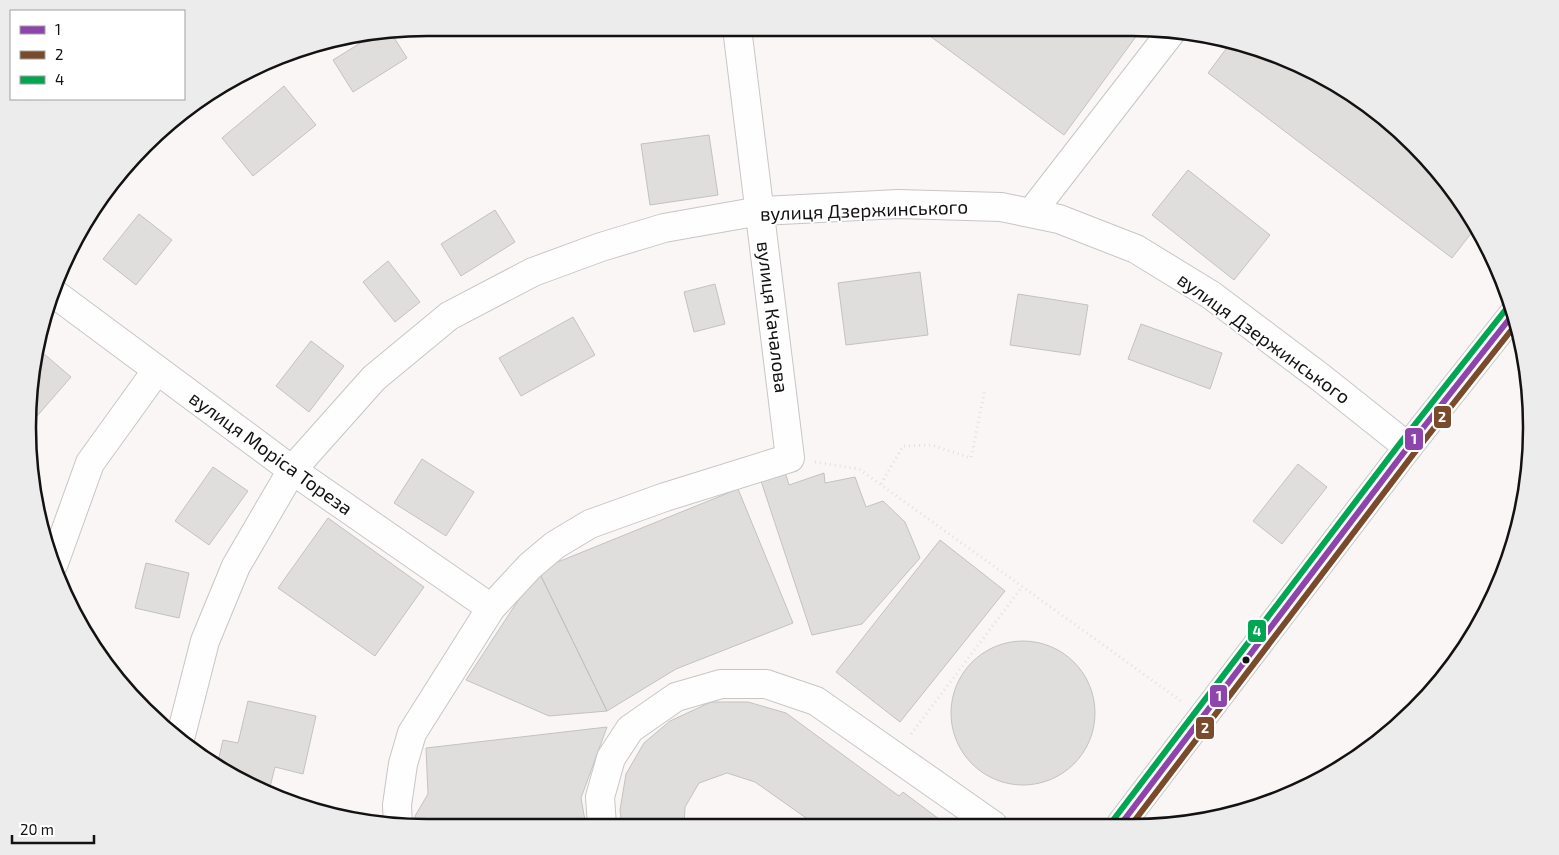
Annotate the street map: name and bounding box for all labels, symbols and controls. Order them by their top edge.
legend [10,10,185,100]
text: 1 [55,20,61,38]
text: 2 [55,45,63,63]
text: 4 [55,70,64,88]
street label: вулиця Дзержинського [760,194,968,226]
street label: вулиця Качалова [752,240,794,394]
street label: вулиця Дзержинського [1173,267,1355,409]
street label: вулиця Моріса Тореза [185,386,357,520]
line badge: 2 [1433,405,1452,429]
text: 2 [1438,408,1446,425]
line badge: 1 [1404,427,1424,451]
text: 1 [1411,430,1417,447]
line badge: 4 [1247,619,1267,643]
text: 4 [1253,622,1262,639]
unlabelled marker [1241,655,1251,665]
line badge: 1 [1209,684,1228,708]
text: 1 [1216,687,1222,704]
line badge: 2 [1195,716,1215,740]
text: 2 [1201,719,1209,736]
scale bar [12,812,95,844]
text: 20 m [20,820,54,838]

